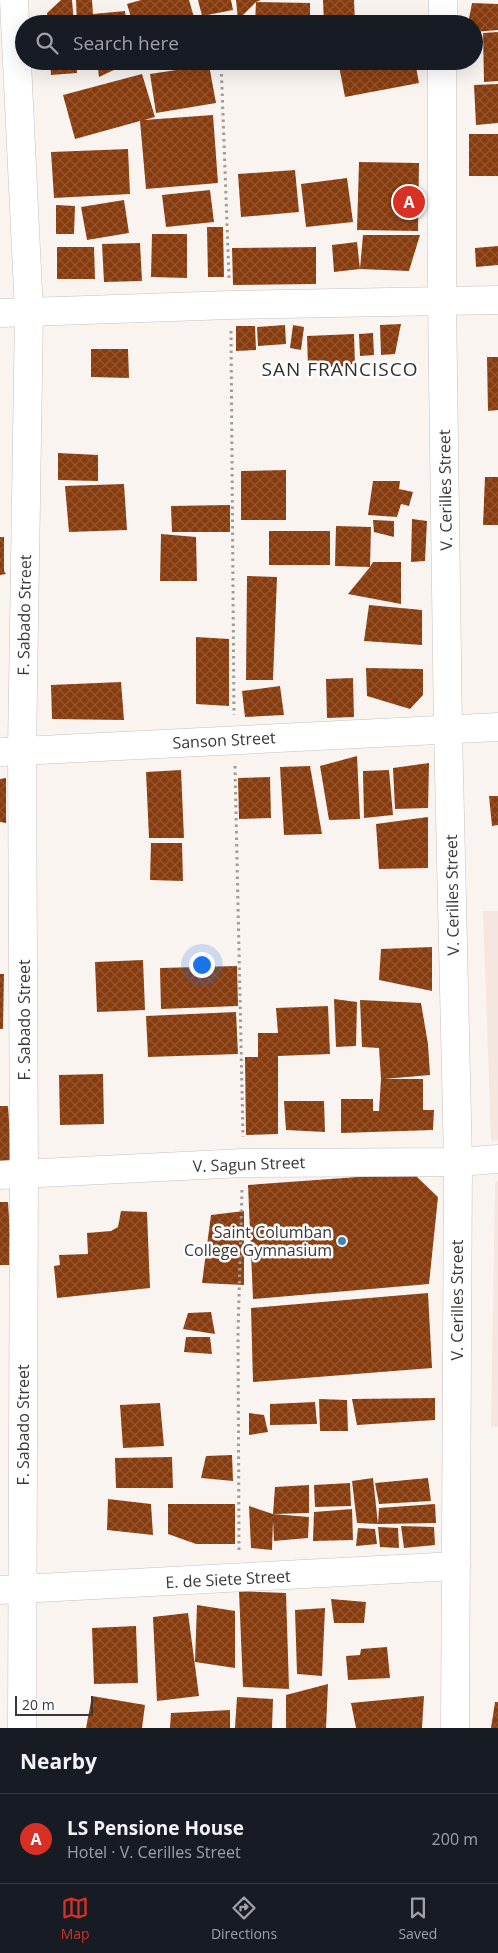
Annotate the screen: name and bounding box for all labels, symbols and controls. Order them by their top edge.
search box [15,15,483,70]
icon: search [33,29,61,57]
text: Search here [73,30,179,56]
pin: A [393,183,425,221]
district label: SAN FRANCISCO [262,356,418,382]
street label: V. Cerilles Street [433,429,457,551]
street label: F. Sabado Street [12,554,36,676]
street label: Sanson Street [172,726,276,754]
street label: V. Cerilles Street [440,834,464,956]
your location [189,952,215,978]
street label: F. Sabado Street [13,959,35,1081]
street label: V. Sagun Street [192,1151,306,1177]
place label: Saint Columban College Gymnasium [184,1221,332,1261]
marker: Saint Columban College Gymnasium [336,1235,348,1247]
street label: V. Cerilles Street [446,1239,468,1361]
street label: F. Sabado Street [12,1364,34,1486]
street label: E. de Siete Street [165,1565,292,1593]
scale bar [15,1693,92,1716]
text: 20 m [22,1695,55,1714]
text: Nearby [20,1747,97,1775]
text: LS Pensione House [67,1815,244,1841]
text: A [30,1828,42,1850]
text: 200 m [432,1828,478,1850]
text: Hotel · V. Cerilles Street [67,1841,241,1863]
tab: Map [61,1894,90,1943]
tab: Directions [211,1894,277,1943]
tab: Saved [398,1894,437,1943]

